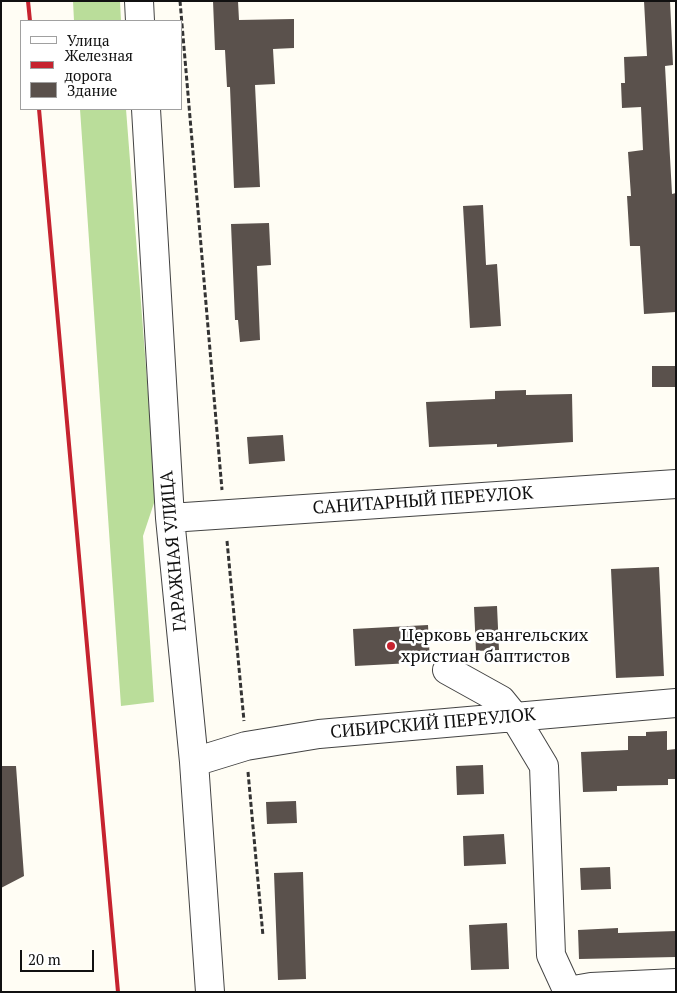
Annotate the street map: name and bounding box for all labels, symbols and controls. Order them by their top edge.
legend [20,20,182,110]
text: Улица [67,30,110,50]
text: Железная дорога [64,45,133,85]
text: Здание [67,80,117,100]
street label: ГАРАЖНАЯ УЛИЦА [156,470,192,632]
street label: САНИТАРНЫЙ ПЕРЕУЛОК [312,483,534,519]
place label: Церковь евангельских христиан баптистов [401,625,588,668]
marker: Церковь евангельских христиан баптистов [385,640,397,652]
street label: СИБИРСКИЙ ПЕРЕУЛОК [329,704,537,744]
scale bar [22,940,96,972]
text: 20 m [28,949,61,969]

